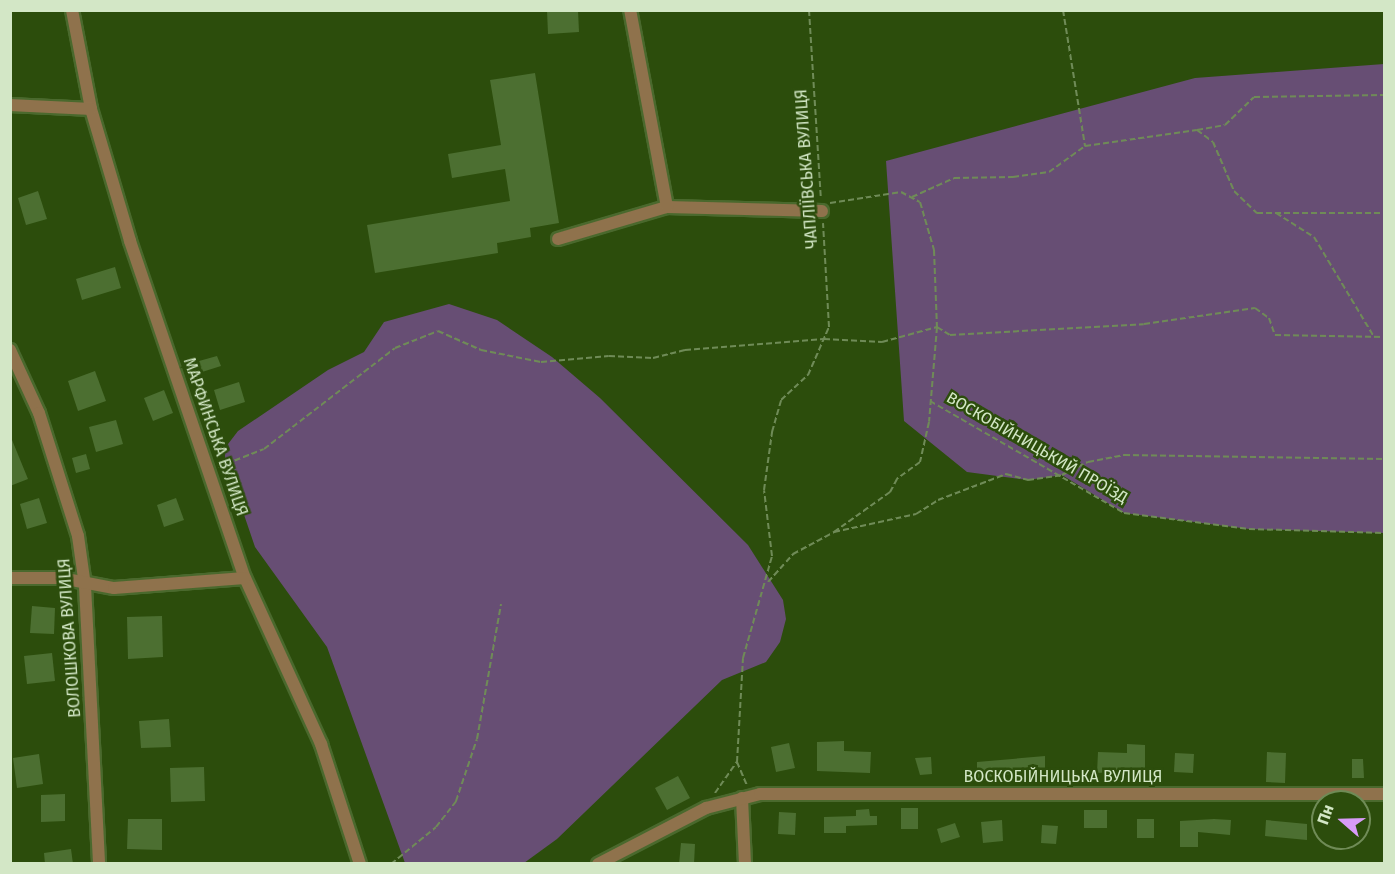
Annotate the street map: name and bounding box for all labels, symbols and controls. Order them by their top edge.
street label: ЧАПЛІЇВСЬКА ВУЛИЦЯ [792,89,822,249]
street label: МАРФИНСЬКА ВУЛИЦЯ [179,355,251,519]
street label: ВОСКОБІЙНИЦЬКИЙ ПРОЇЗД [943,388,1131,508]
street label: ВОЛОШКОВА ВУЛИЦЯ [55,558,85,718]
street label: ВОСКОБІЙНИЦЬКА ВУЛИЦЯ [964,767,1162,787]
north arrow [1311,790,1371,850]
text: Пн [1313,802,1338,827]

